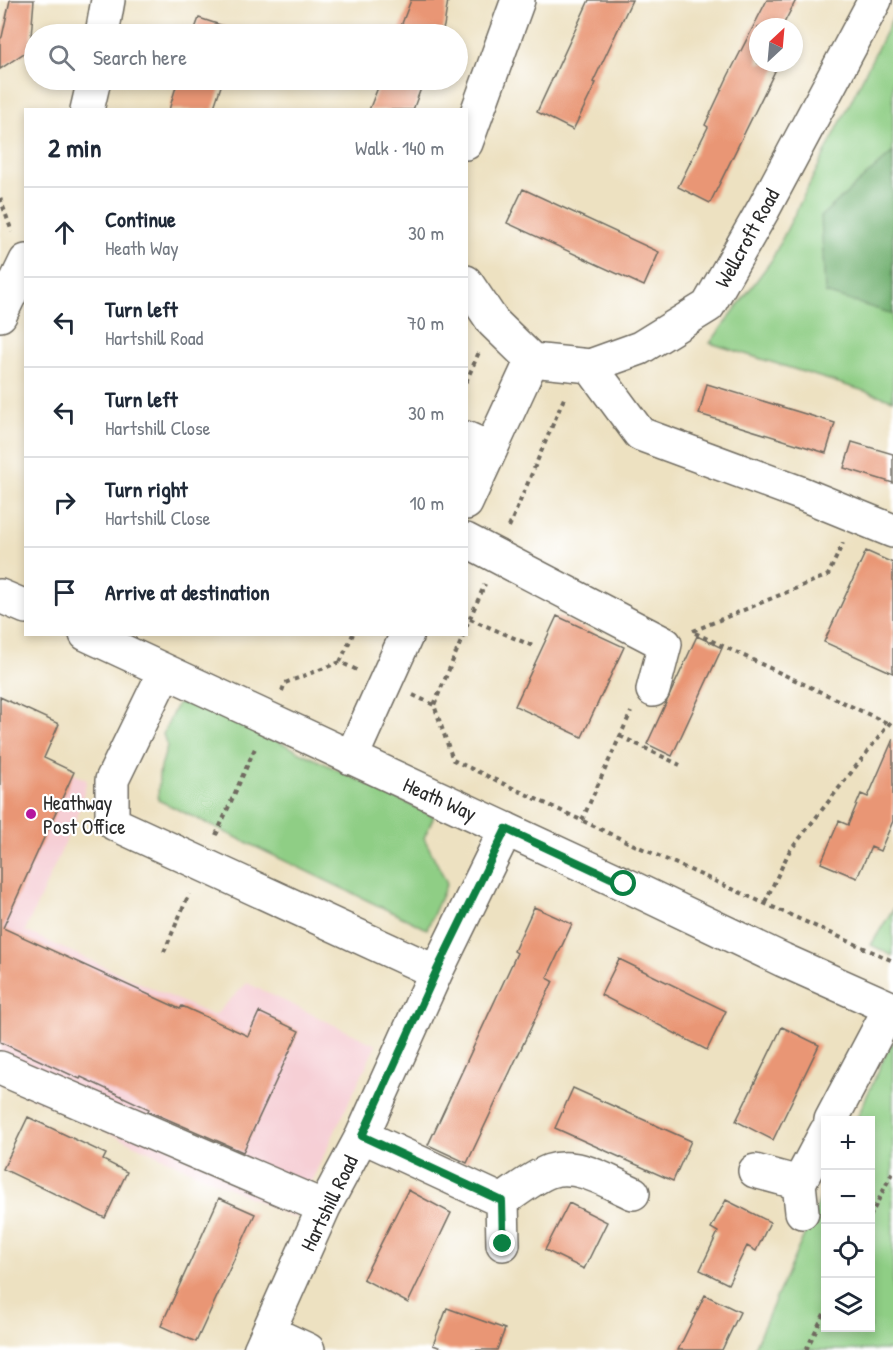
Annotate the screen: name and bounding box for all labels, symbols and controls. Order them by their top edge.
north arrow [749,18,803,72]
search box [24,24,468,90]
icon: search [45,41,78,74]
text: Search here [93,42,187,72]
text: 2 min [48,130,101,165]
text: Walk · 140 m [355,134,444,161]
street label: Wellcroft Road [708,183,786,293]
text: Continue [105,204,176,234]
icon: ahead [48,216,81,249]
text: 30 m [408,219,444,246]
text: Heath Way [105,234,179,261]
text: Turn left [105,294,178,324]
icon: left [48,306,81,339]
text: 70 m [407,309,444,336]
text: Hartshill Road [105,324,203,351]
text: Turn left [105,384,178,414]
icon: left [48,396,81,429]
text: 30 m [408,399,444,426]
text: Hartshill Close [105,414,211,441]
text: Turn right [105,474,188,504]
icon: right [48,486,81,519]
text: 10 m [410,489,444,516]
text: Hartshill Close [105,504,211,531]
icon: arrive [48,576,81,609]
text: Arrive at destination [105,577,270,607]
street label: Heath Way [399,770,481,828]
place label: Heathway Post Office [43,788,126,841]
marker: Heathway Post Office [24,807,38,821]
route start [610,870,636,896]
map controls [821,1116,875,1332]
button: + [821,1116,875,1170]
street label: Hartshill Road [293,1150,365,1256]
button: − [821,1170,875,1224]
button: locate [821,1224,875,1278]
route end [489,1230,515,1256]
button: layers [821,1278,875,1332]

